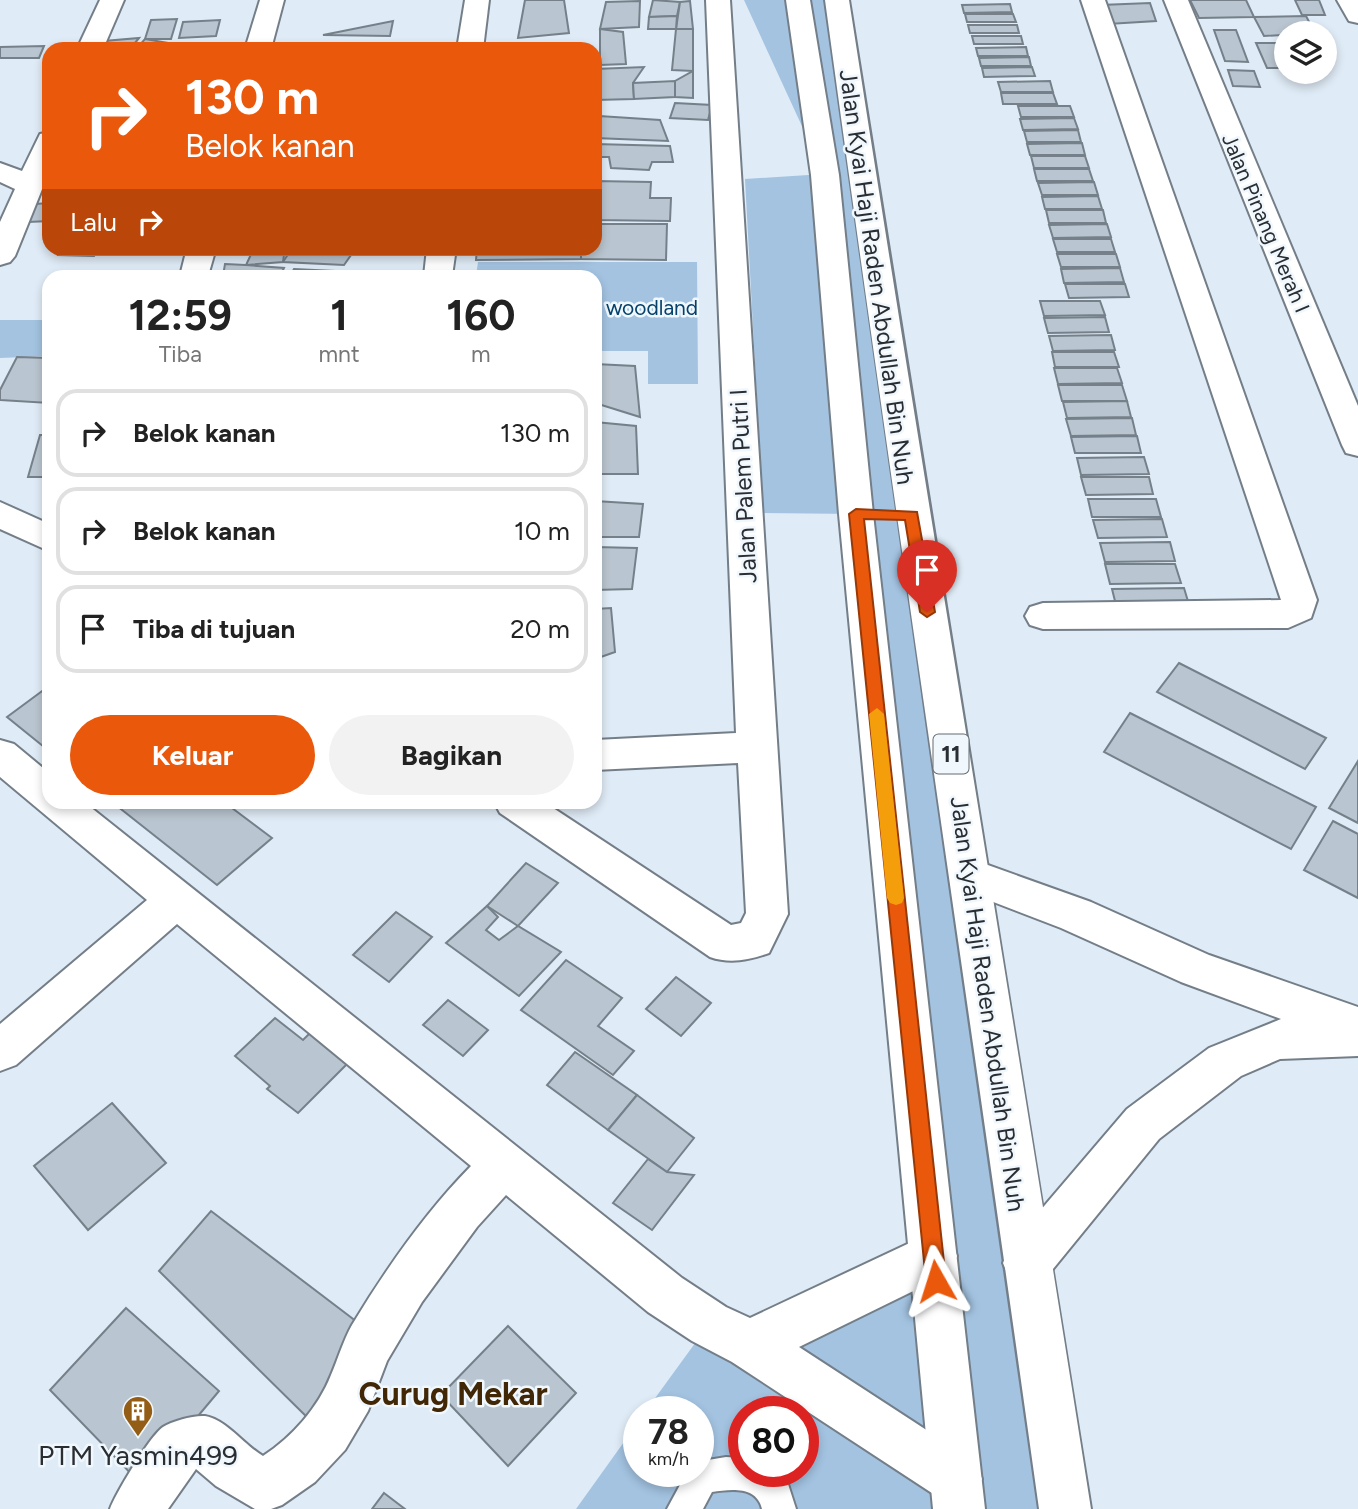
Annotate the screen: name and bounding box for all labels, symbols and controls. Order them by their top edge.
map controls [1274,21,1337,84]
button: layers [1274,21,1337,84]
text: 130 m [185,67,319,126]
street label: Jalan Kyai Haji Raden Abdullah Bin Nuh [834,68,920,486]
icon: right [70,70,161,161]
text: Belok kanan [185,127,355,165]
street label: Jalan Pinang Merah I [1217,130,1315,316]
icon: right [131,203,169,241]
text: Lalu [70,206,117,238]
text: 12:59 [129,290,232,341]
text: 1 [330,290,348,341]
text: 160 [446,290,515,341]
park label: woodland [606,295,698,320]
text: Tiba [159,340,202,368]
text: mnt [319,340,360,368]
text: m [471,340,491,368]
street label: Jalan Palem Putri I [723,388,763,584]
icon: right [74,414,112,452]
text: Belok kanan [133,417,276,449]
text: 130 m [500,417,570,449]
icon: right [74,512,112,550]
text: Belok kanan [133,515,276,547]
text: 10 m [514,515,570,547]
pin [897,540,957,612]
icon: arrive [908,551,946,589]
icon: arrive [74,610,112,648]
text: Tiba di tujuan [133,613,295,645]
text: 20 m [510,613,570,645]
button: Keluar [70,715,315,795]
button: Bagikan [329,715,574,795]
road number: 11 [934,734,968,774]
street label: Jalan Kyai Haji Raden Abdullah Bin Nuh [945,795,1031,1213]
position arrow [899,1244,973,1318]
district label: Curug Mekar [358,1375,548,1413]
building icon: PTM Yasmin499 [121,1394,155,1438]
speed limit sign: 80 [728,1396,819,1487]
text: 78 [648,1411,689,1453]
place label: PTM Yasmin499 [38,1438,238,1472]
text: km/h [648,1448,689,1470]

